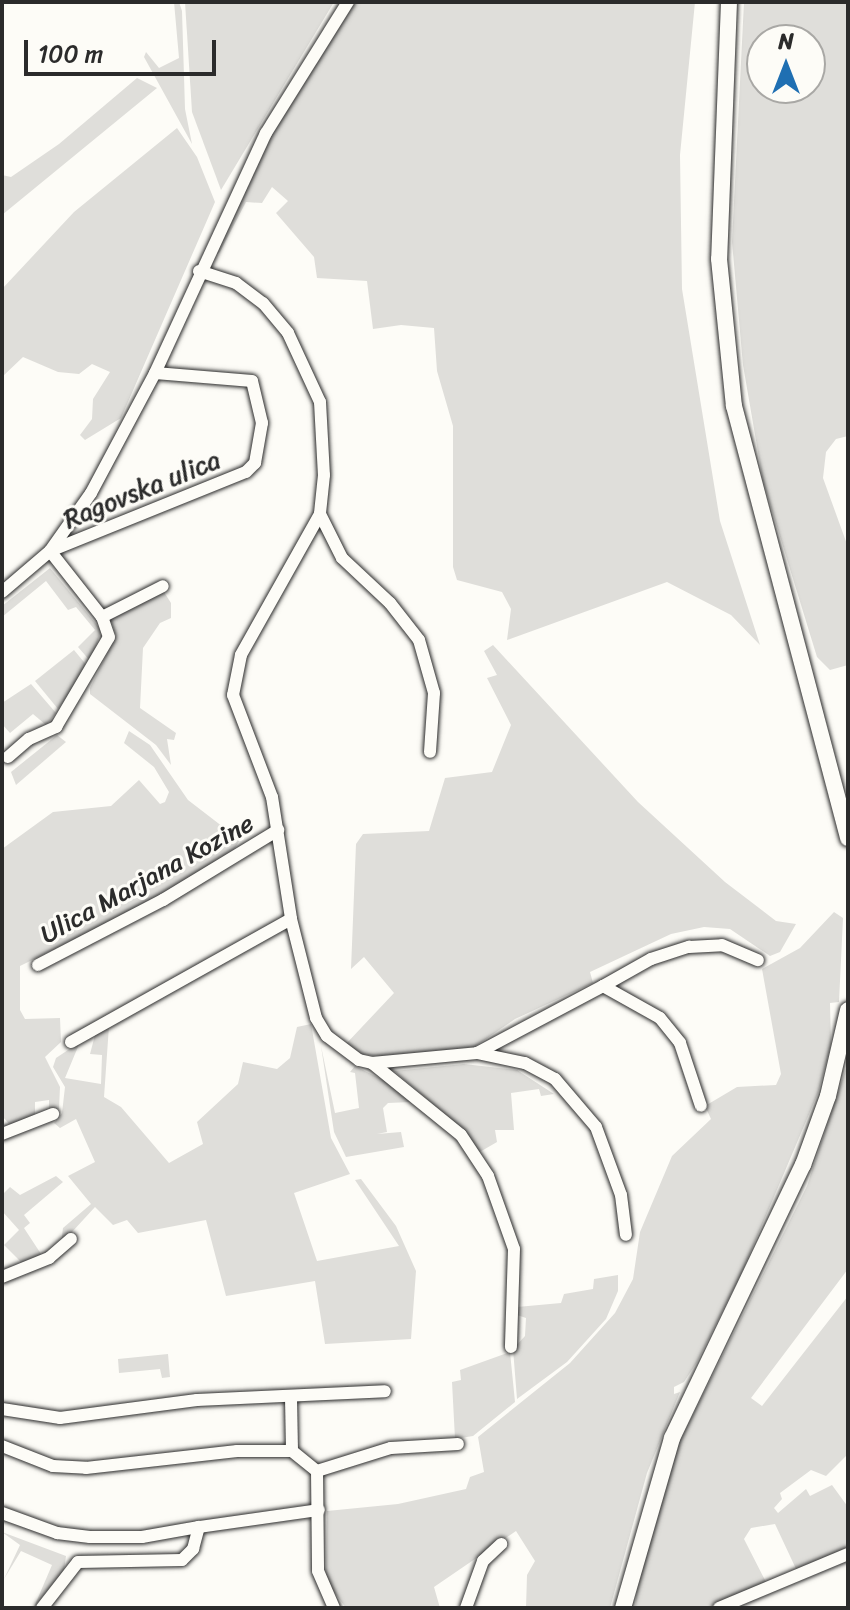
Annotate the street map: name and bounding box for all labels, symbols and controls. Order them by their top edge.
text: N [778,22,794,61]
scale bar [28,24,220,74]
north arrow [746,24,826,104]
text: 100 m [38,33,103,75]
street label: Ragovska ulica [59,444,225,536]
street label: Ulica Marjana Kozine [34,807,260,951]

